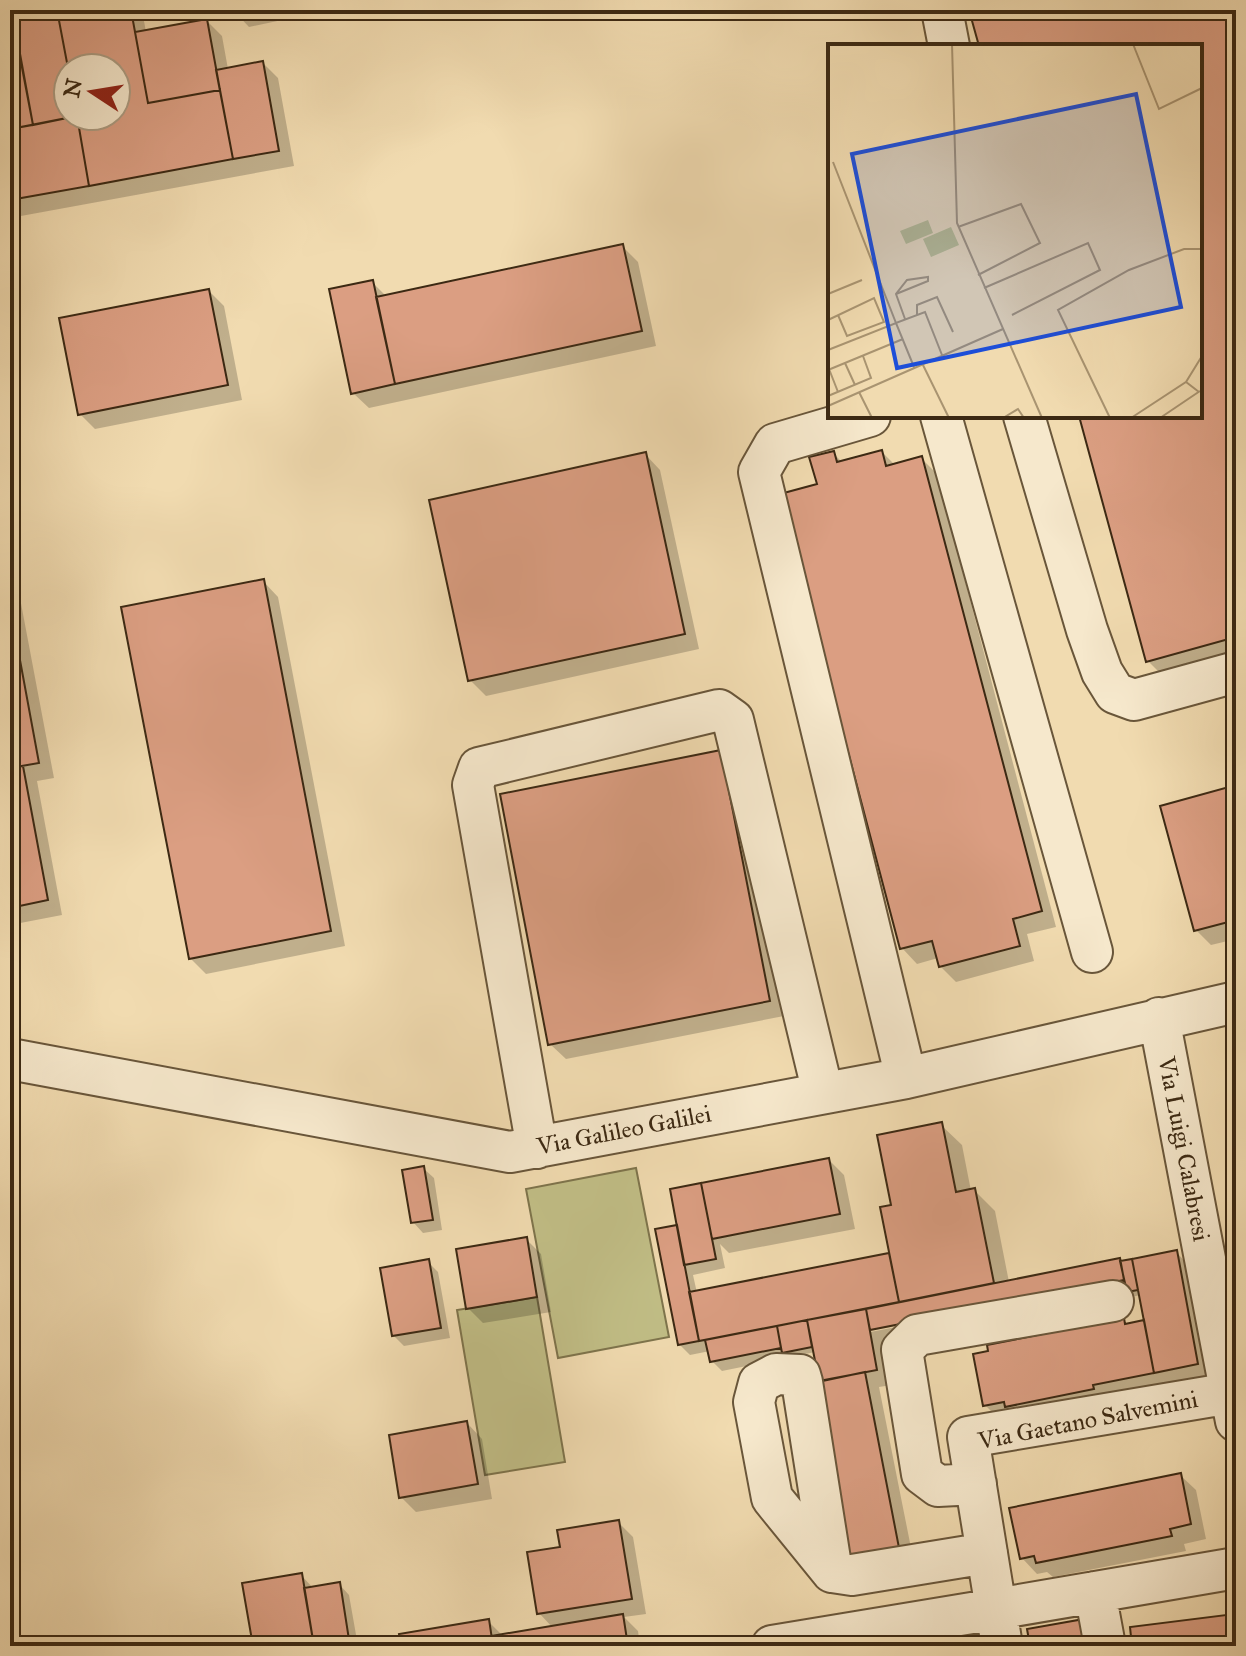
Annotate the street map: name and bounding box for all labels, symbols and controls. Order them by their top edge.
inset map [828,44,1202,418]
north arrow [52,52,132,132]
text: N [58,76,88,100]
street label: Via Luigi Calabresi [1151,1053,1217,1244]
street label: Via Galileo Galilei [533,1098,714,1162]
street label: Via Gaetano Salvemini [975,1384,1201,1456]

